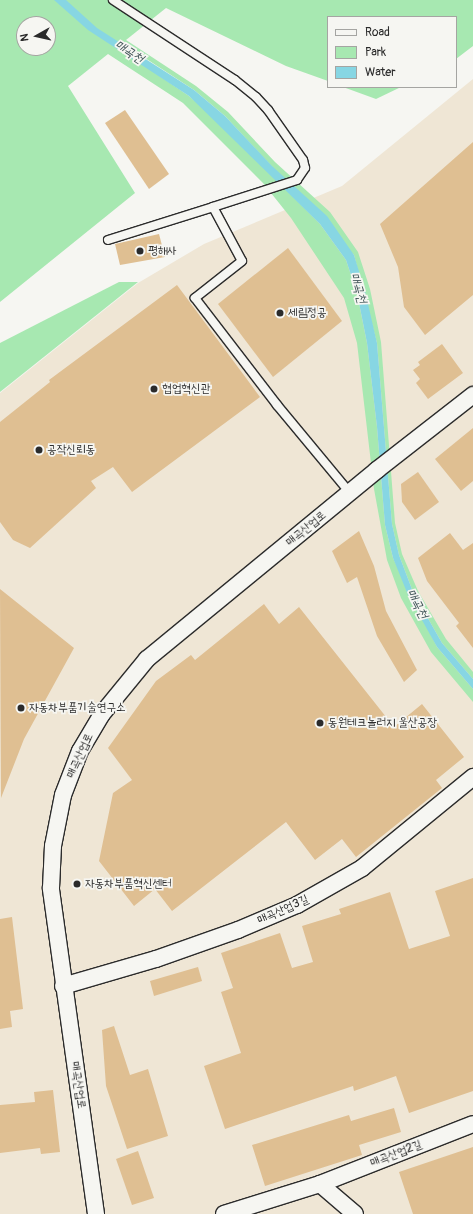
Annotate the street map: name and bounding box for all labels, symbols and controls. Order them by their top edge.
north arrow [16,16,56,56]
legend [327,16,457,88]
text: Road [365,25,390,40]
text: N [18,33,32,42]
water label: 매곡천 [112,37,146,67]
text: Park [365,45,386,60]
text: Water [365,65,396,80]
place label: 평해사 [148,244,177,258]
marker: 평해사 [135,246,145,256]
water label: 매곡천 [346,271,370,305]
place label: 세림정공 [288,306,327,320]
marker: 세림정공 [275,308,285,318]
place label: 협업혁신관 [162,382,210,396]
marker: 협업혁신관 [149,384,159,394]
place label: 공작신뢰동 [47,443,95,457]
marker: 공작신뢰동 [34,445,44,455]
street label: 매곡산업로 [283,508,329,550]
water label: 매곡천 [403,586,431,622]
place label: 자동차부품기술연구소 [29,701,126,715]
marker: 자동차부품기술연구소 [16,703,26,713]
place label: 동원테크놀러지 울산공장 [328,716,437,730]
marker: 동원테크놀러지 울산공장 [315,718,325,728]
street label: 매곡산업로 [63,731,97,781]
place label: 자동차부품혁신센터 [85,877,172,891]
marker: 자동차부품혁신센터 [72,879,82,889]
street label: 매곡산업3길 [255,892,311,928]
street label: 매곡산업로 [68,1060,88,1110]
street label: 매곡산업2길 [368,1137,424,1171]

